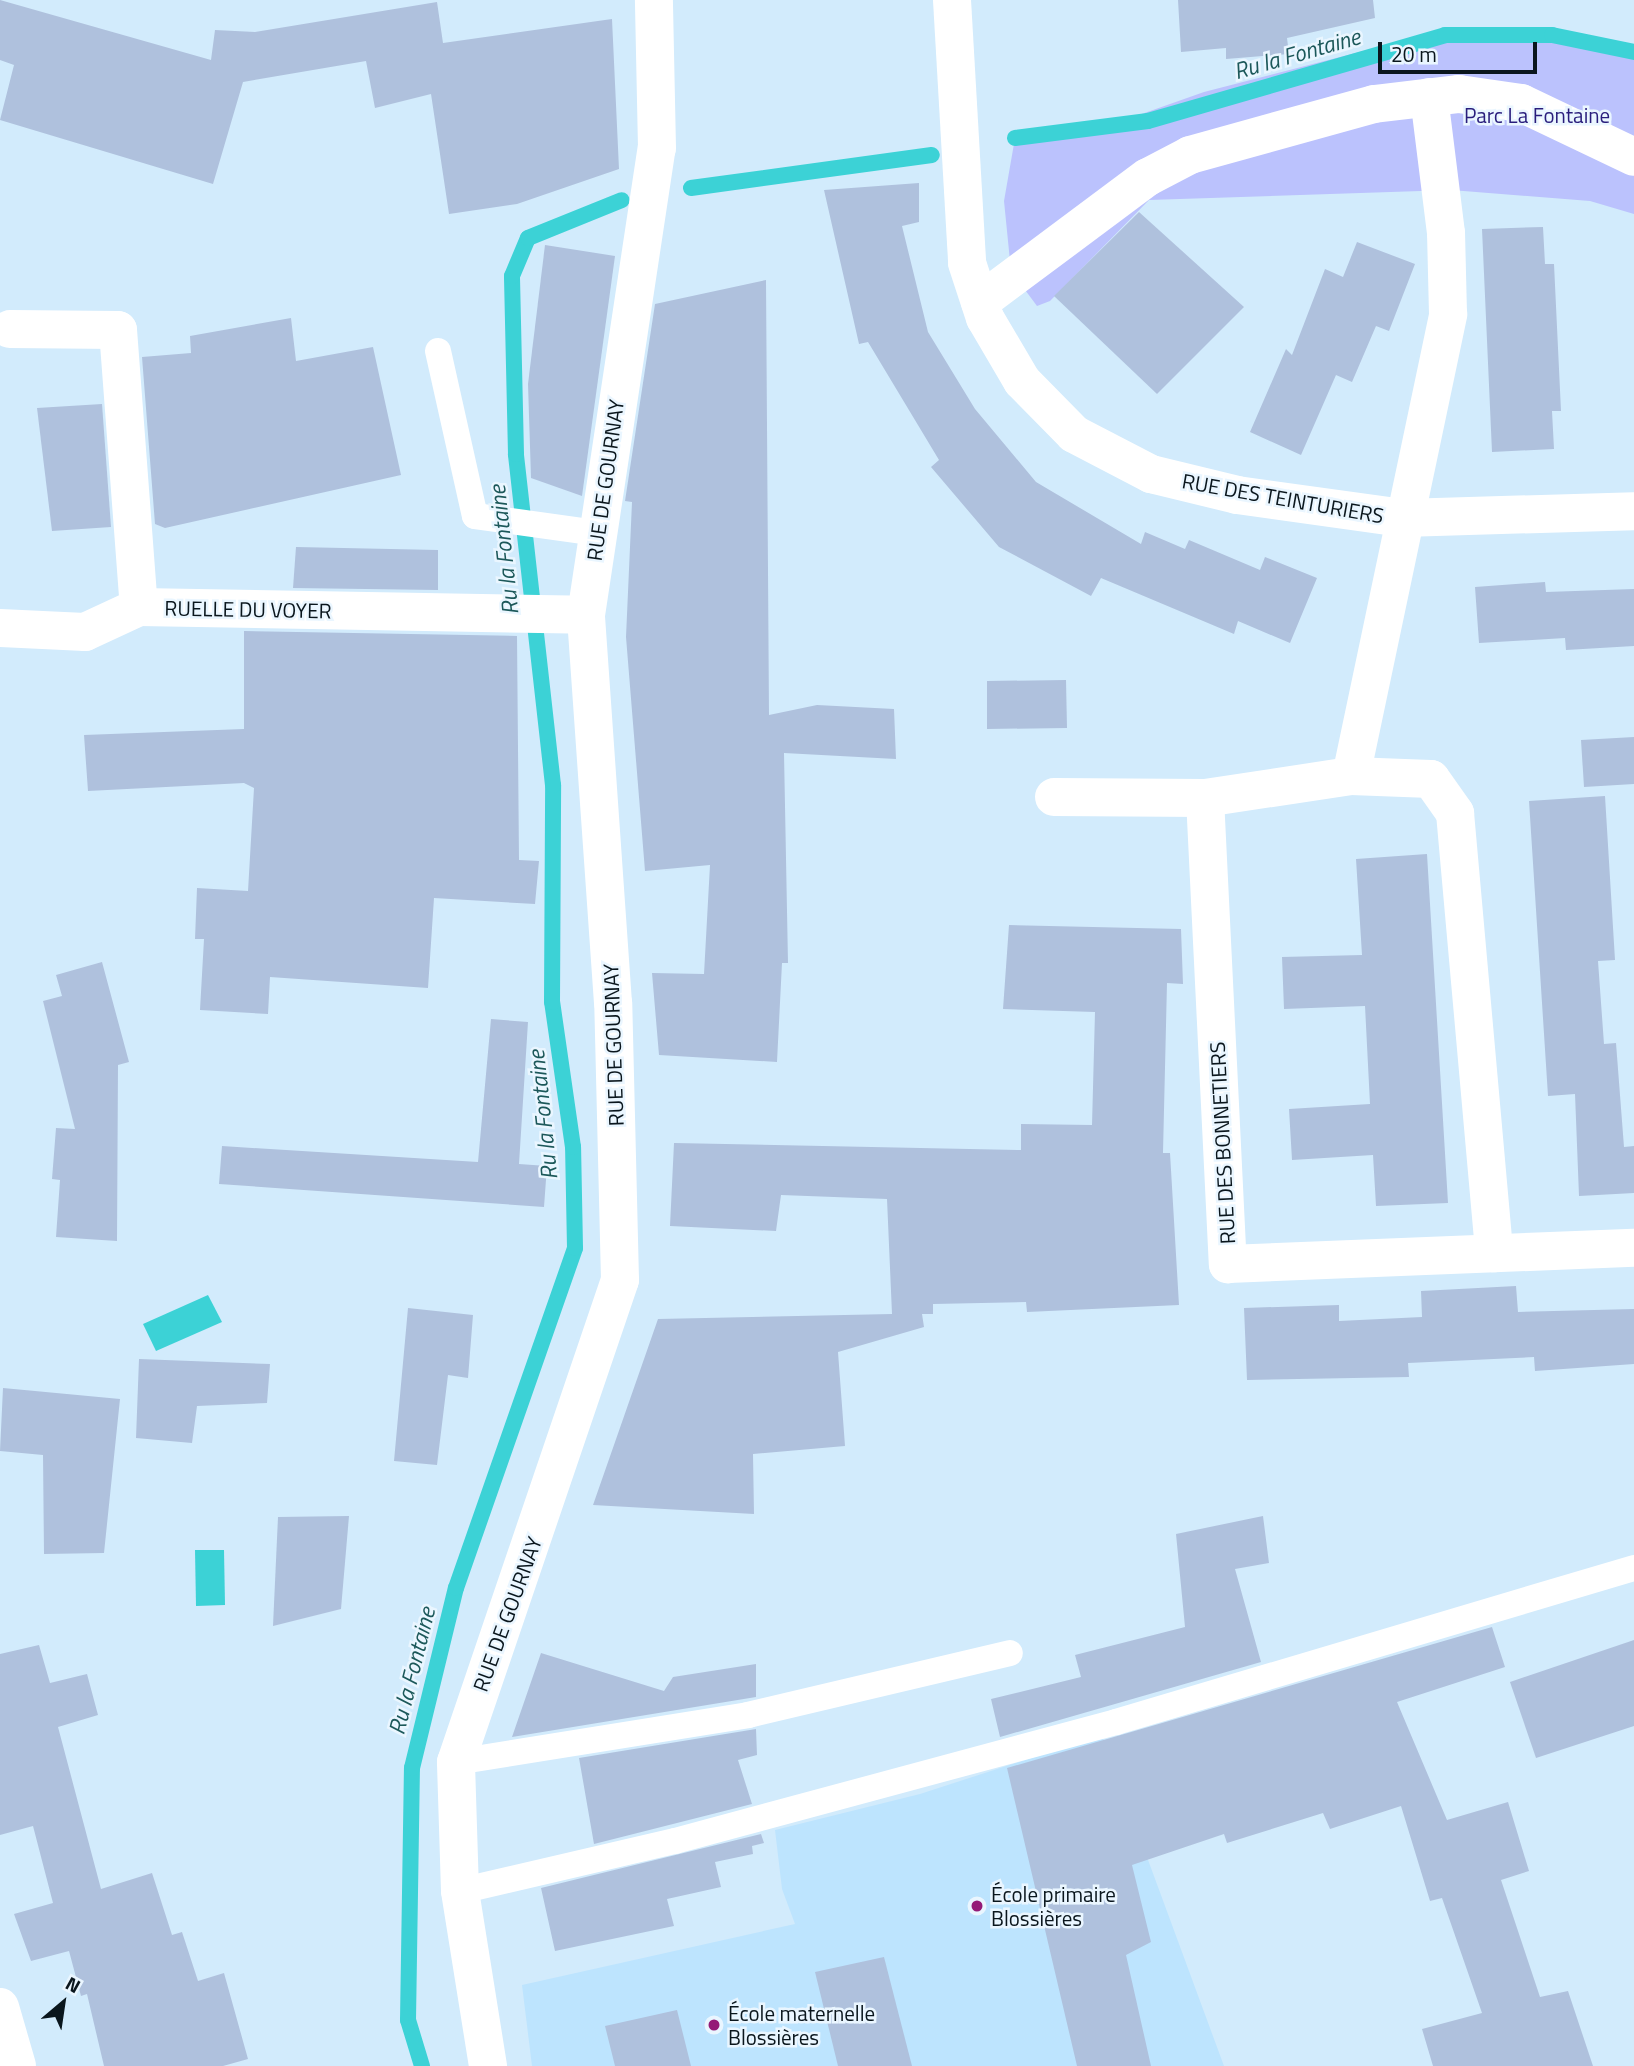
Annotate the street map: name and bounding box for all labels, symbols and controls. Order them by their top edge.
water label: Ru la Fontaine [1231,23,1363,85]
scale bar [1382,28,1541,72]
text: 20 m [1391,38,1437,70]
park label: Parc La Fontaine [1464,102,1610,128]
street label: RUE DE GOURNAY [581,398,629,562]
street label: RUE DES TEINTURIERS [1180,468,1386,528]
water label: Ru la Fontaine [483,484,525,616]
street label: RUELLE DU VOYER [164,595,332,623]
street label: RUE DE GOURNAY [598,963,628,1127]
street label: RUE DES BONNETIERS [1204,1041,1240,1245]
water label: Ru la Fontaine [522,1049,564,1181]
street label: RUE DE GOURNAY [467,1533,547,1695]
water label: Ru la Fontaine [383,1605,441,1737]
place label: École primaire Blossières [991,1881,1116,1931]
marker: École primaire Blossières [969,1898,985,1914]
north arrow [28,1968,98,2038]
text: N [61,1968,86,2000]
place label: École maternelle Blossières [728,2000,875,2050]
marker: École maternelle Blossières [706,2017,722,2033]

